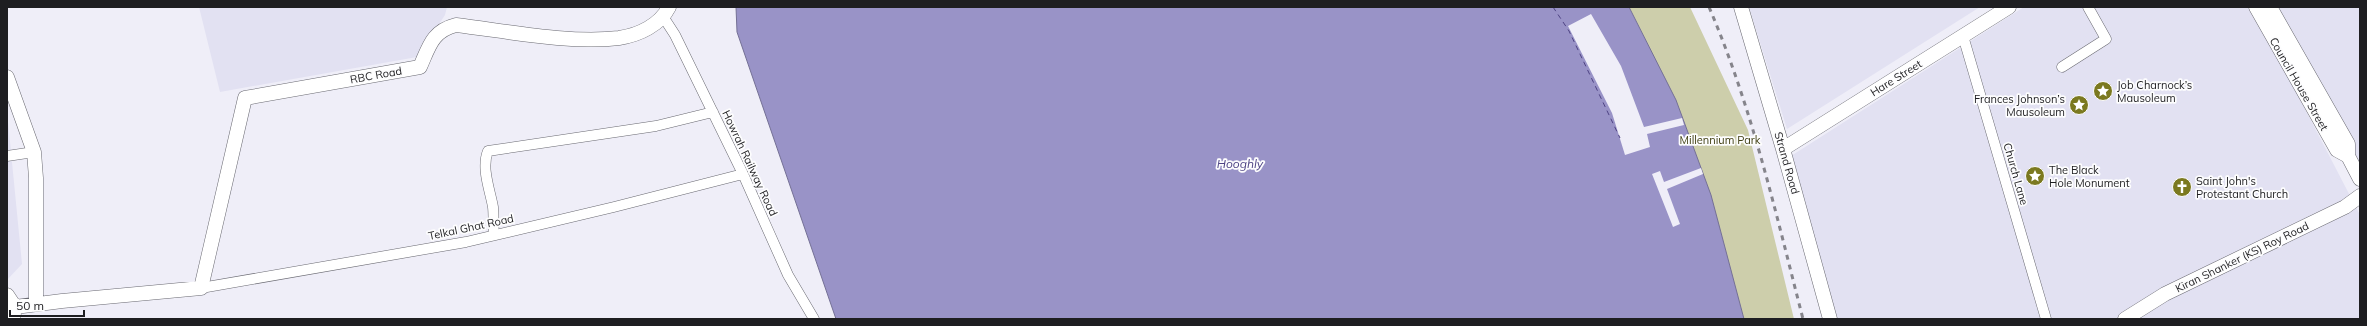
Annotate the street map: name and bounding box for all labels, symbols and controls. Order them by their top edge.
street label: Council House Street [2267,35,2332,133]
street label: Hare Street [1868,57,1925,99]
street label: RBC Road [349,64,403,86]
place label: Job Charnock’s Mausoleum [2117,78,2192,105]
place icon: Job Charnock’s Mausoleum [2092,80,2114,102]
place label: Frances Johnson’s Mausoleum [1974,92,2065,119]
place icon: Frances Johnson’s Mausoleum [2068,94,2090,116]
street label: Howrah Railway Road [719,108,781,218]
street label: Strand Road [1771,130,1803,196]
park label: Millennium Park [1680,133,1761,147]
street label: Church Lane [2000,141,2032,207]
water label: Hooghly [1217,156,1264,171]
place label: The Black Hole Monument [2049,163,2130,190]
place icon: The Black Hole Monument [2024,165,2046,187]
place label: Saint John's Protestant Church [2196,174,2288,201]
church icon: Saint John's Protestant Church [2171,176,2193,198]
street label: Telkal Ghat Road [427,211,515,243]
street label: Kiran Shanker (KS) Roy Road [2173,219,2311,295]
scale bar [10,292,84,318]
text: 50 m [16,298,44,313]

